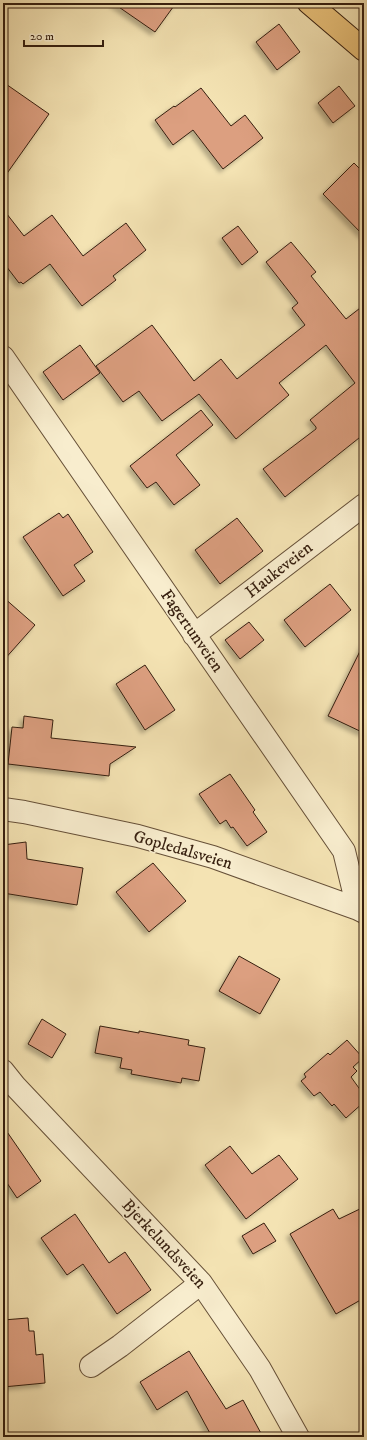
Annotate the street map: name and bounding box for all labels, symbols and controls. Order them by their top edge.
scale bar [24,22,103,48]
text: 20 m [30,29,54,44]
street label: Haukeveien [241,537,317,603]
street label: Fagertunveien [155,585,229,677]
street label: Gopledalsveien [131,825,235,875]
street label: Bjerkelundsveien [117,1195,211,1293]

